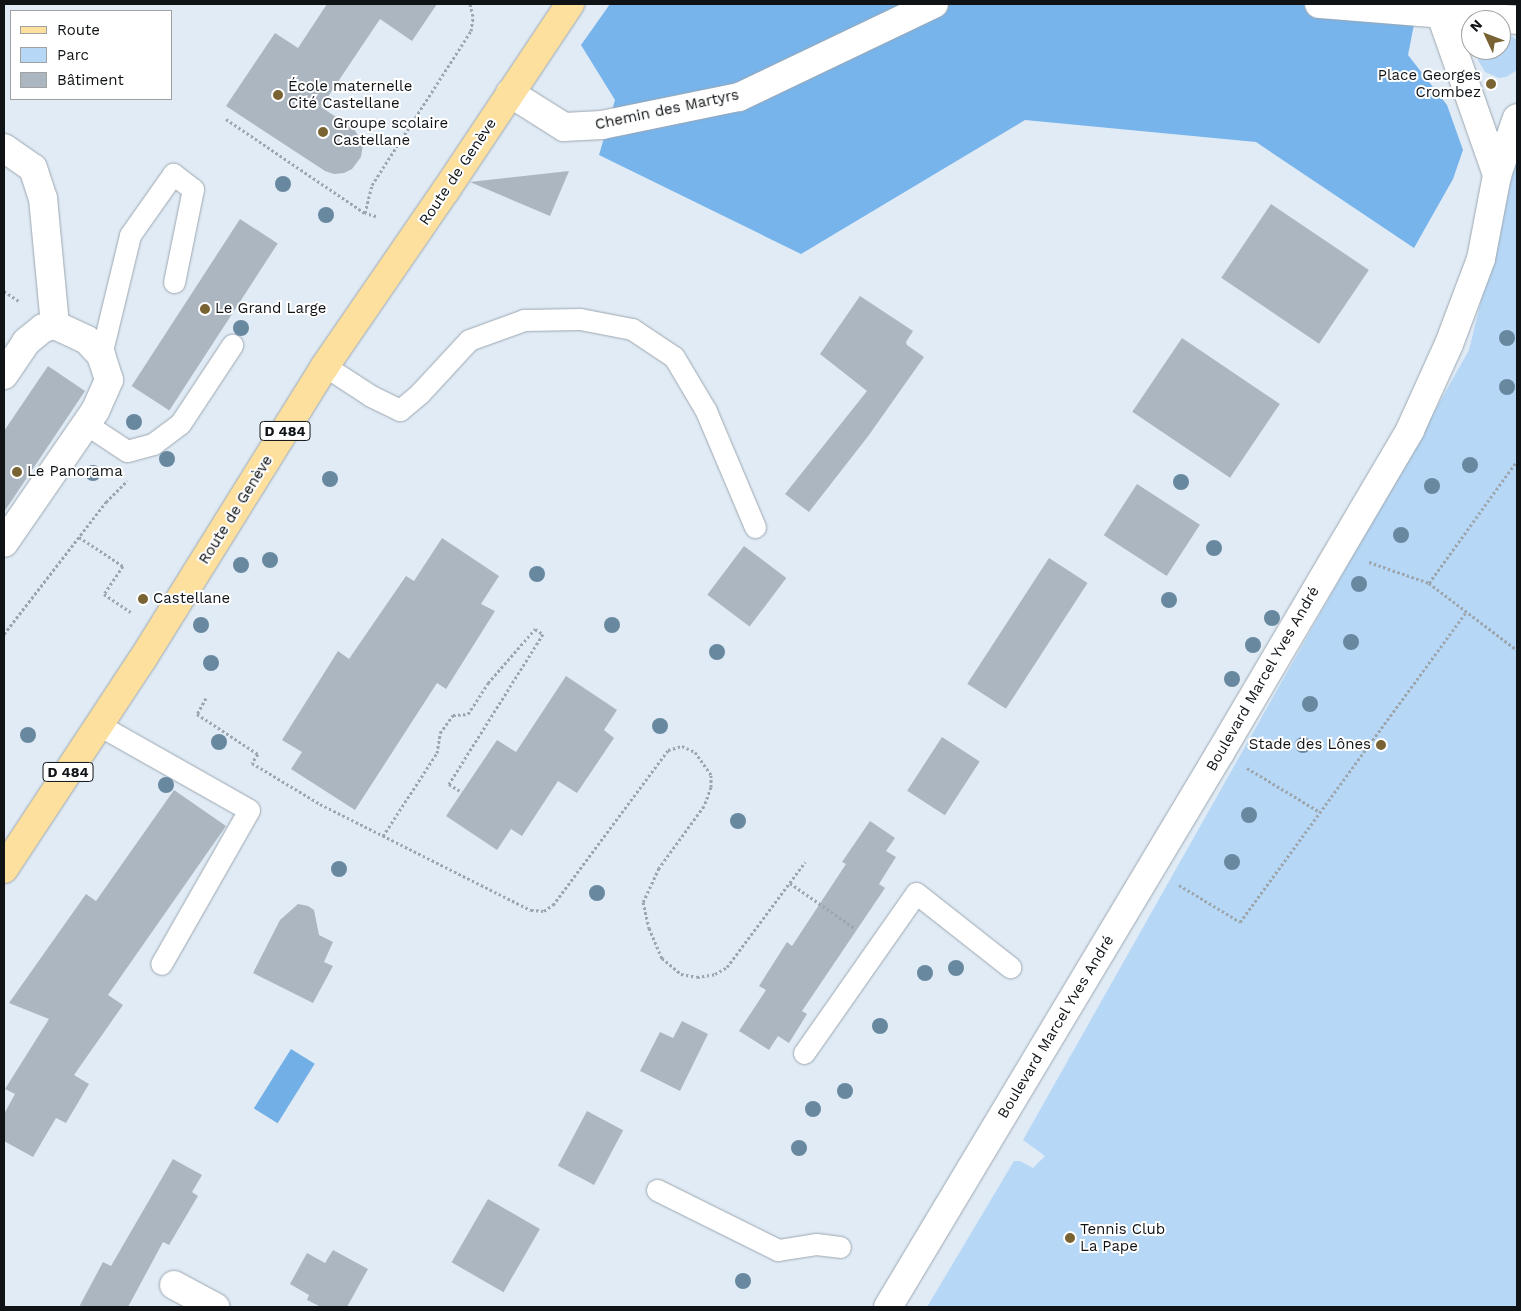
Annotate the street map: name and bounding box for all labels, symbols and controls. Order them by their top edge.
legend [10,10,172,100]
north arrow [1461,10,1511,60]
text: N [1466,16,1485,35]
text: Route [57,21,100,39]
text: Parc [57,46,89,64]
place label: Place Georges Crombez [1378,66,1481,101]
text: Bâtiment [57,71,124,89]
place label: École maternelle Cité Castellane [288,77,412,112]
marker: Place Georges Crombez [1485,78,1497,90]
street label: Chemin des Martyrs [593,86,741,134]
marker: École maternelle Cité Castellane [272,89,284,101]
place label: Groupe scolaire Castellane [333,114,448,149]
street label: Route de Genève [416,115,500,229]
marker: Groupe scolaire Castellane [317,126,329,138]
place label: Le Grand Large [215,300,326,318]
marker: Le Grand Large [199,303,211,315]
road number: D 484 [259,420,311,442]
street label: Route de Genève [195,452,277,568]
place label: Le Panorama [27,463,123,481]
marker: Le Panorama [11,466,23,478]
street label: Boulevard Marcel Yves André [1202,583,1324,775]
place label: Castellane [153,590,230,608]
marker: Castellane [137,593,149,605]
place label: Stade des Lônes [1249,736,1371,754]
marker: Stade des Lônes [1375,739,1387,751]
road number: D 484 [42,760,94,784]
street label: Boulevard Marcel Yves André [994,931,1118,1123]
place label: Tennis Club La Pape [1080,1220,1165,1255]
marker: Tennis Club La Pape [1064,1232,1076,1244]

